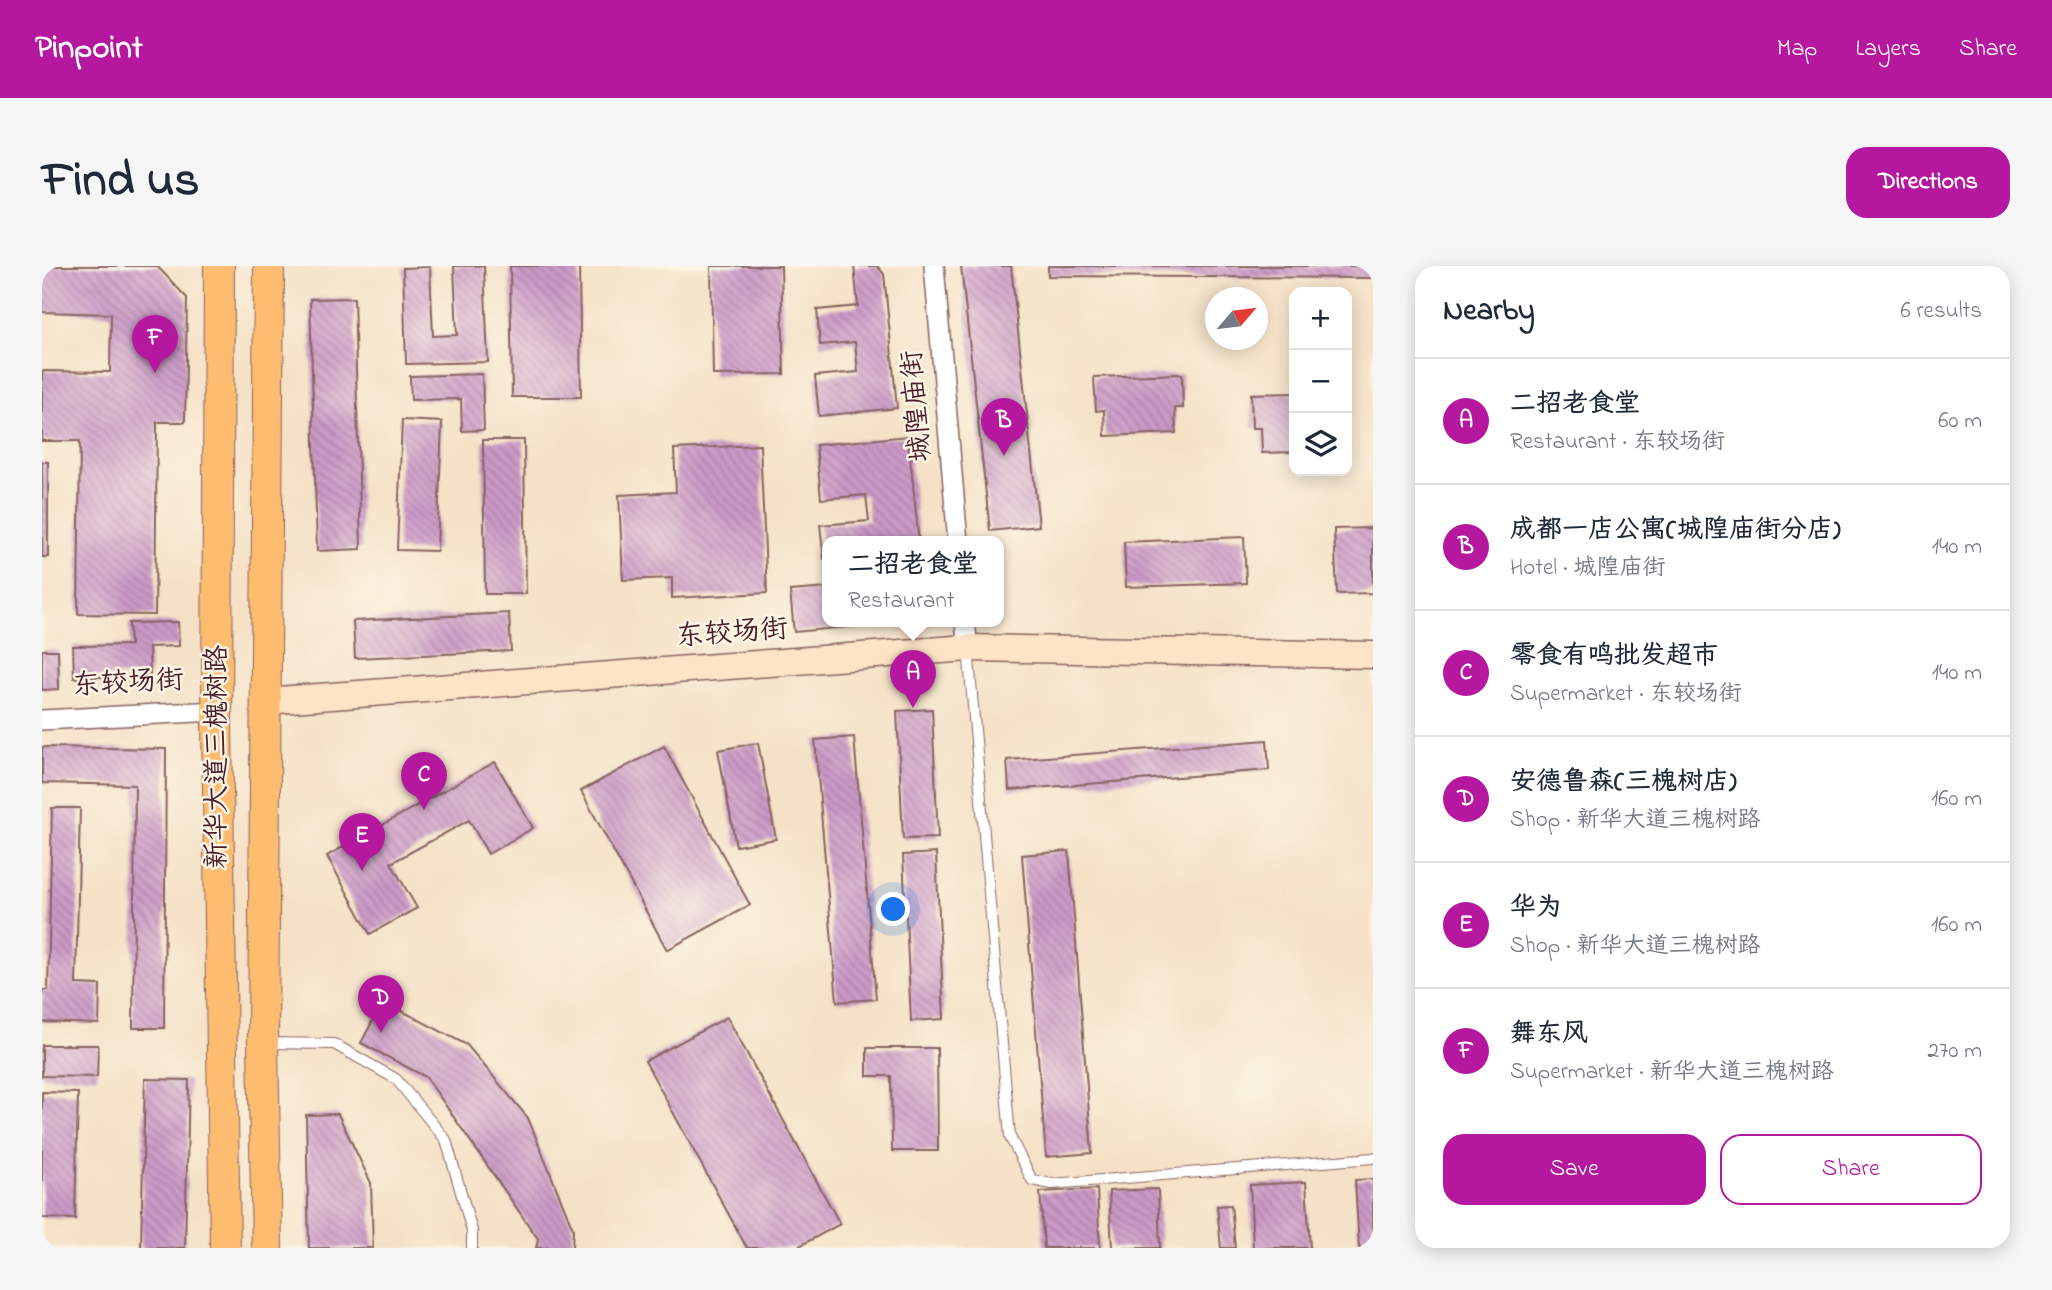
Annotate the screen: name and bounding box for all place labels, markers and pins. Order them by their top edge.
pin: F [132,315,178,373]
pin: B [981,398,1027,456]
pin: A [890,650,936,708]
pin: C [401,752,447,810]
pin: E [339,813,385,871]
pin: D [358,975,404,1033]

